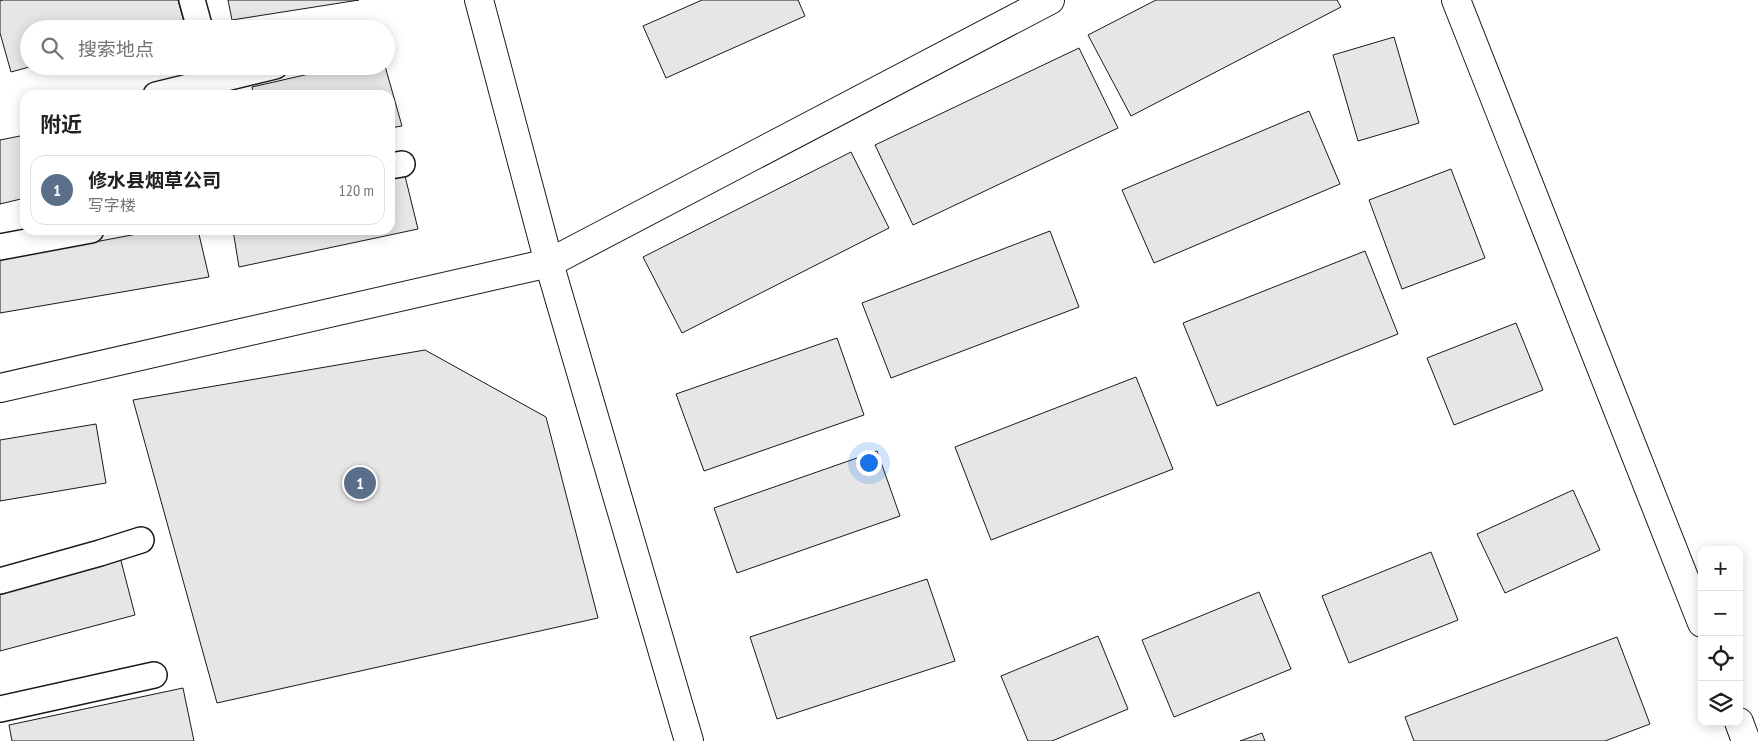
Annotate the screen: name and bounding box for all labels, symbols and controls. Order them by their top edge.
search box [20,20,395,75]
icon: search [38,34,66,62]
text: 搜索地点 [78,37,154,61]
text: 附近 [40,111,82,138]
text: 修水县烟草公司 [88,168,221,192]
text: 1 [53,180,61,200]
text: 120 m [339,180,374,200]
text: 写字楼 [88,195,136,215]
your location [856,450,882,476]
pin: 1 [344,464,376,502]
map controls [1698,546,1743,726]
button: + [1698,546,1743,591]
button: − [1698,591,1743,636]
button: locate [1698,636,1743,681]
button: layers [1698,681,1743,726]

